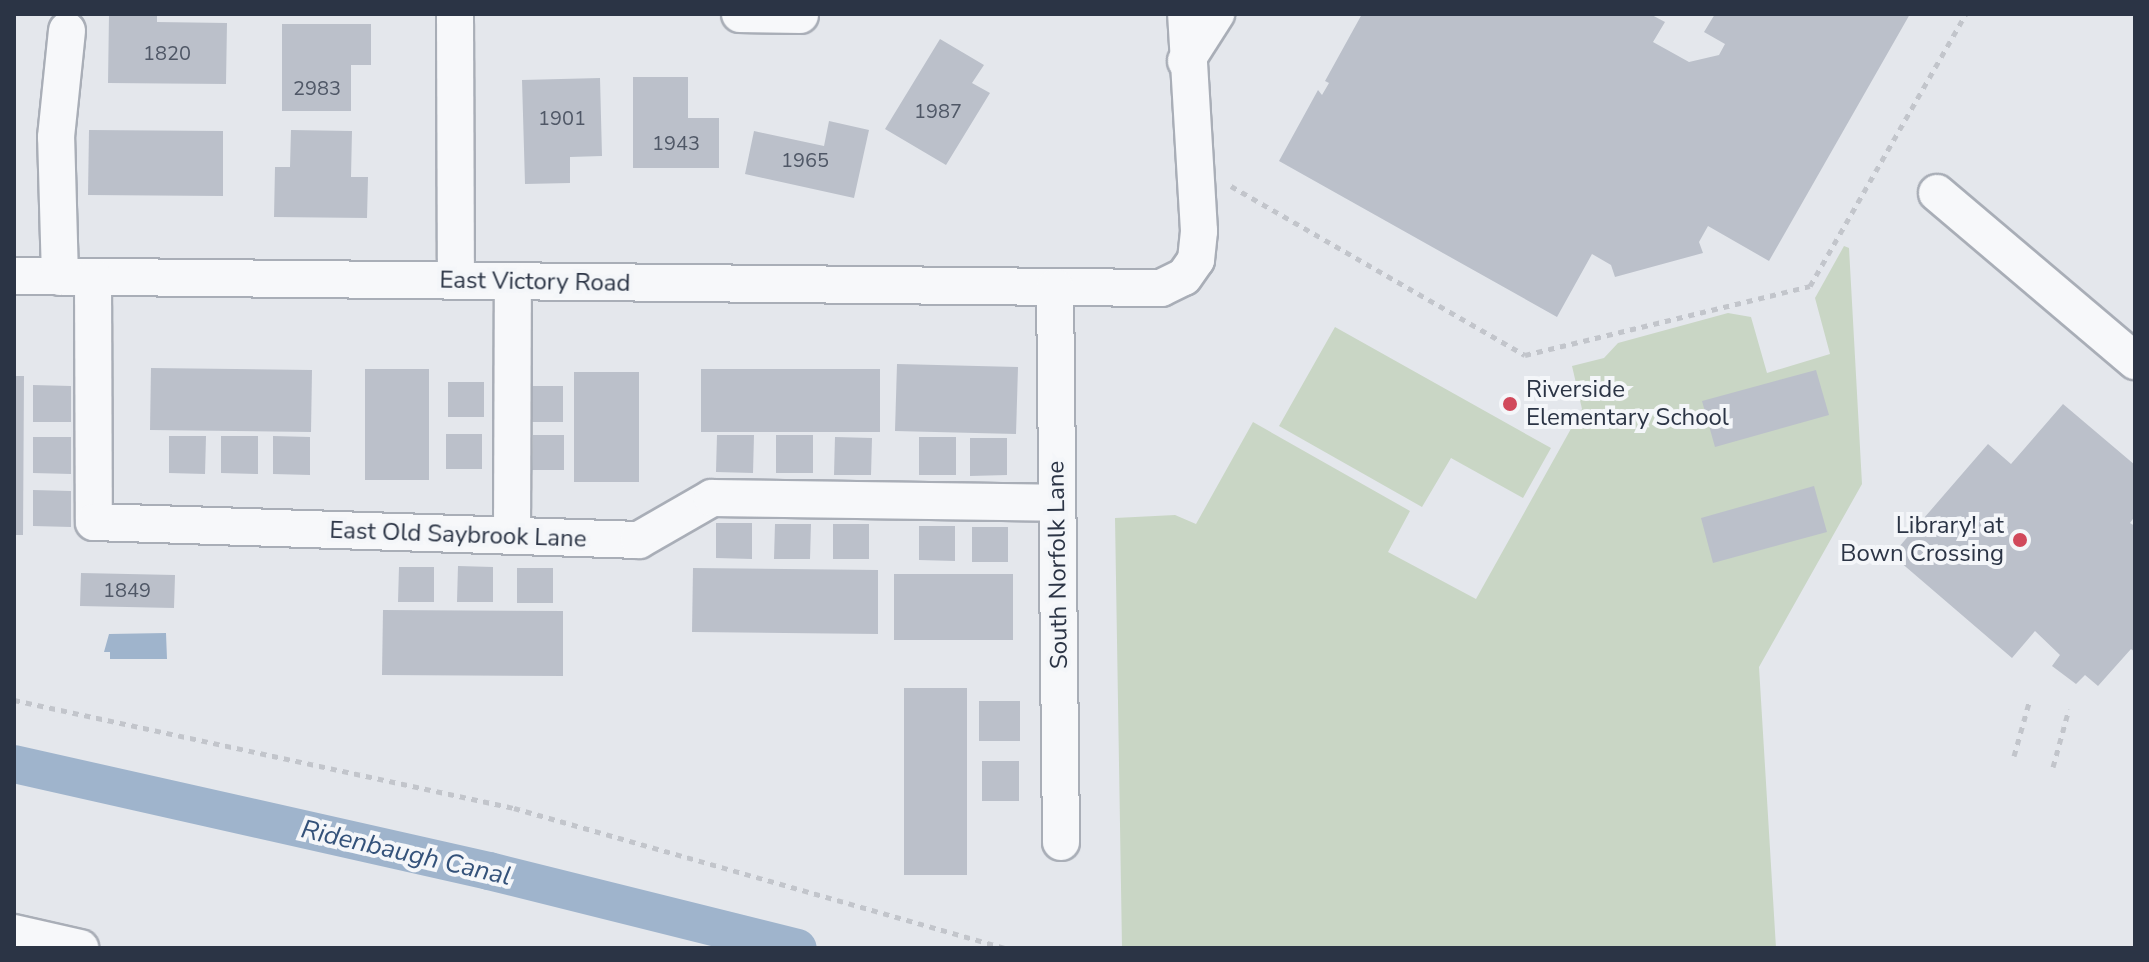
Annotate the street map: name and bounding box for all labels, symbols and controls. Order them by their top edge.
house number: 1820 [143,41,191,65]
house number: 2983 [293,76,341,100]
house number: 1987 [914,99,962,123]
house number: 1901 [538,106,586,130]
house number: 1943 [652,131,700,155]
house number: 1965 [781,148,829,172]
street label: East Victory Road [439,266,631,298]
place label: Riverside Elementary School [1526,376,1729,432]
marker: Riverside Elementary School [1501,395,1519,413]
street label: South Norfolk Lane [1042,461,1074,669]
place label: Library! at Bown Crossing [1840,512,2004,568]
street label: East Old Saybrook Lane [329,516,587,554]
marker: Library! at Bown Crossing [2011,531,2029,549]
house number: 1849 [103,578,151,602]
water label: Ridenbaugh Canal [298,814,514,892]

